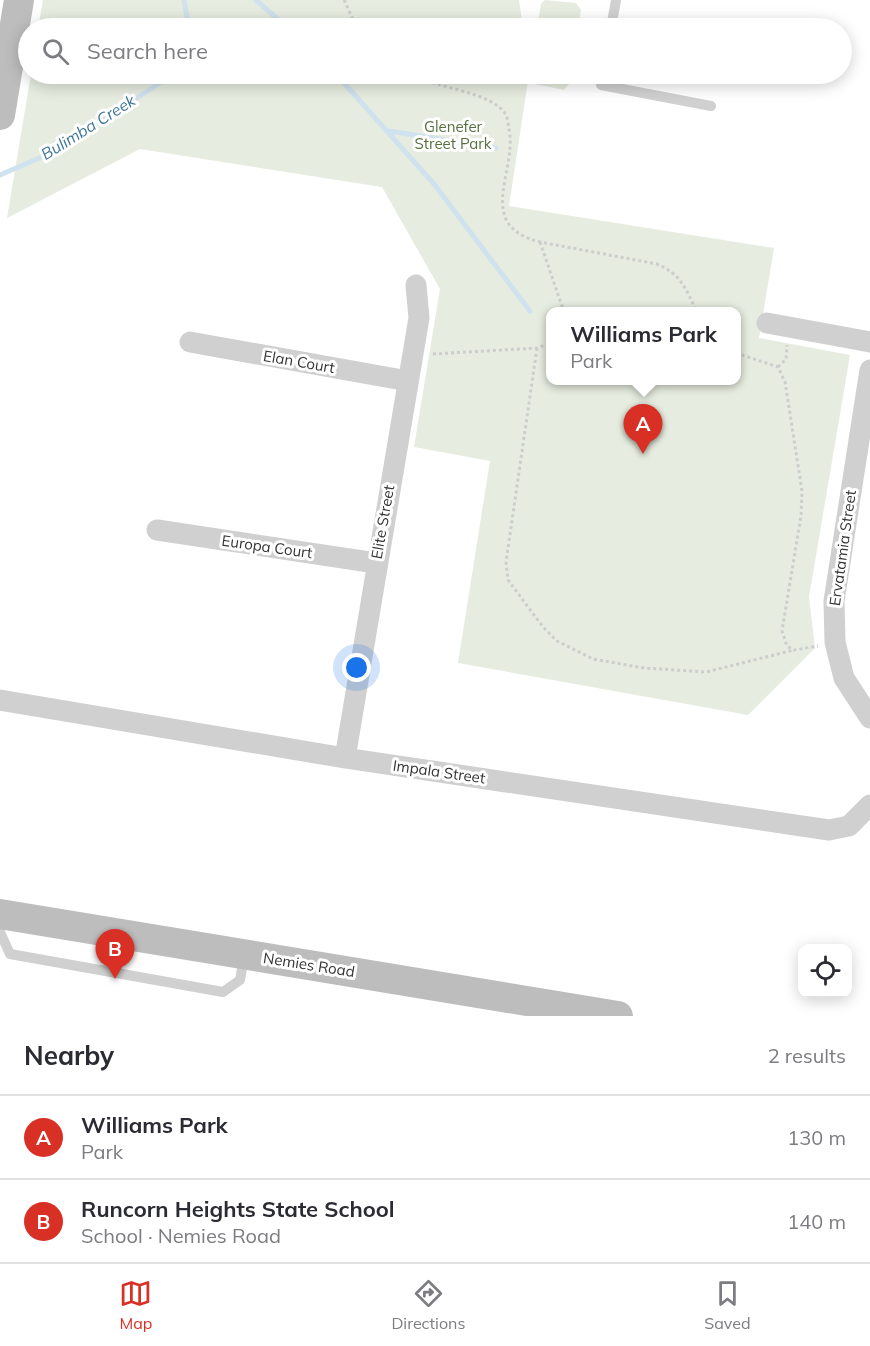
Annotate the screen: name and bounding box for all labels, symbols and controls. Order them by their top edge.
search box [18,18,852,84]
icon: search [39,35,72,68]
text: Search here [87,37,208,65]
water label: Bulimba Creek [37,90,140,164]
park label: Glenefer Street Park [415,117,492,153]
popup [546,307,741,385]
text: Williams Park [570,320,717,348]
street label: Elan Court [262,346,336,377]
text: Park [570,348,612,373]
pin: A [624,404,662,454]
street label: Elite Street [367,483,398,560]
street label: Ervatamia Street [825,489,860,607]
street label: Europa Court [221,531,314,562]
your location [342,653,371,682]
street label: Impala Street [392,756,486,787]
pin: B [96,930,134,979]
map controls [798,944,852,998]
button: locate [798,944,852,998]
street label: Nemies Road [262,948,356,981]
text: Nearby [24,1039,114,1072]
text: 2 results [768,1043,846,1068]
text: Williams Park [81,1111,228,1139]
text: A [36,1125,51,1150]
text: 130 m [787,1125,846,1150]
text: Park [81,1139,123,1164]
text: Runcorn Heights State School [81,1195,395,1223]
text: B [37,1209,50,1234]
text: 140 m [787,1209,846,1234]
text: School · Nemies Road [81,1223,281,1248]
tab: Map [119,1277,152,1333]
tab: Directions [391,1277,465,1333]
tab: Saved [704,1277,751,1333]

